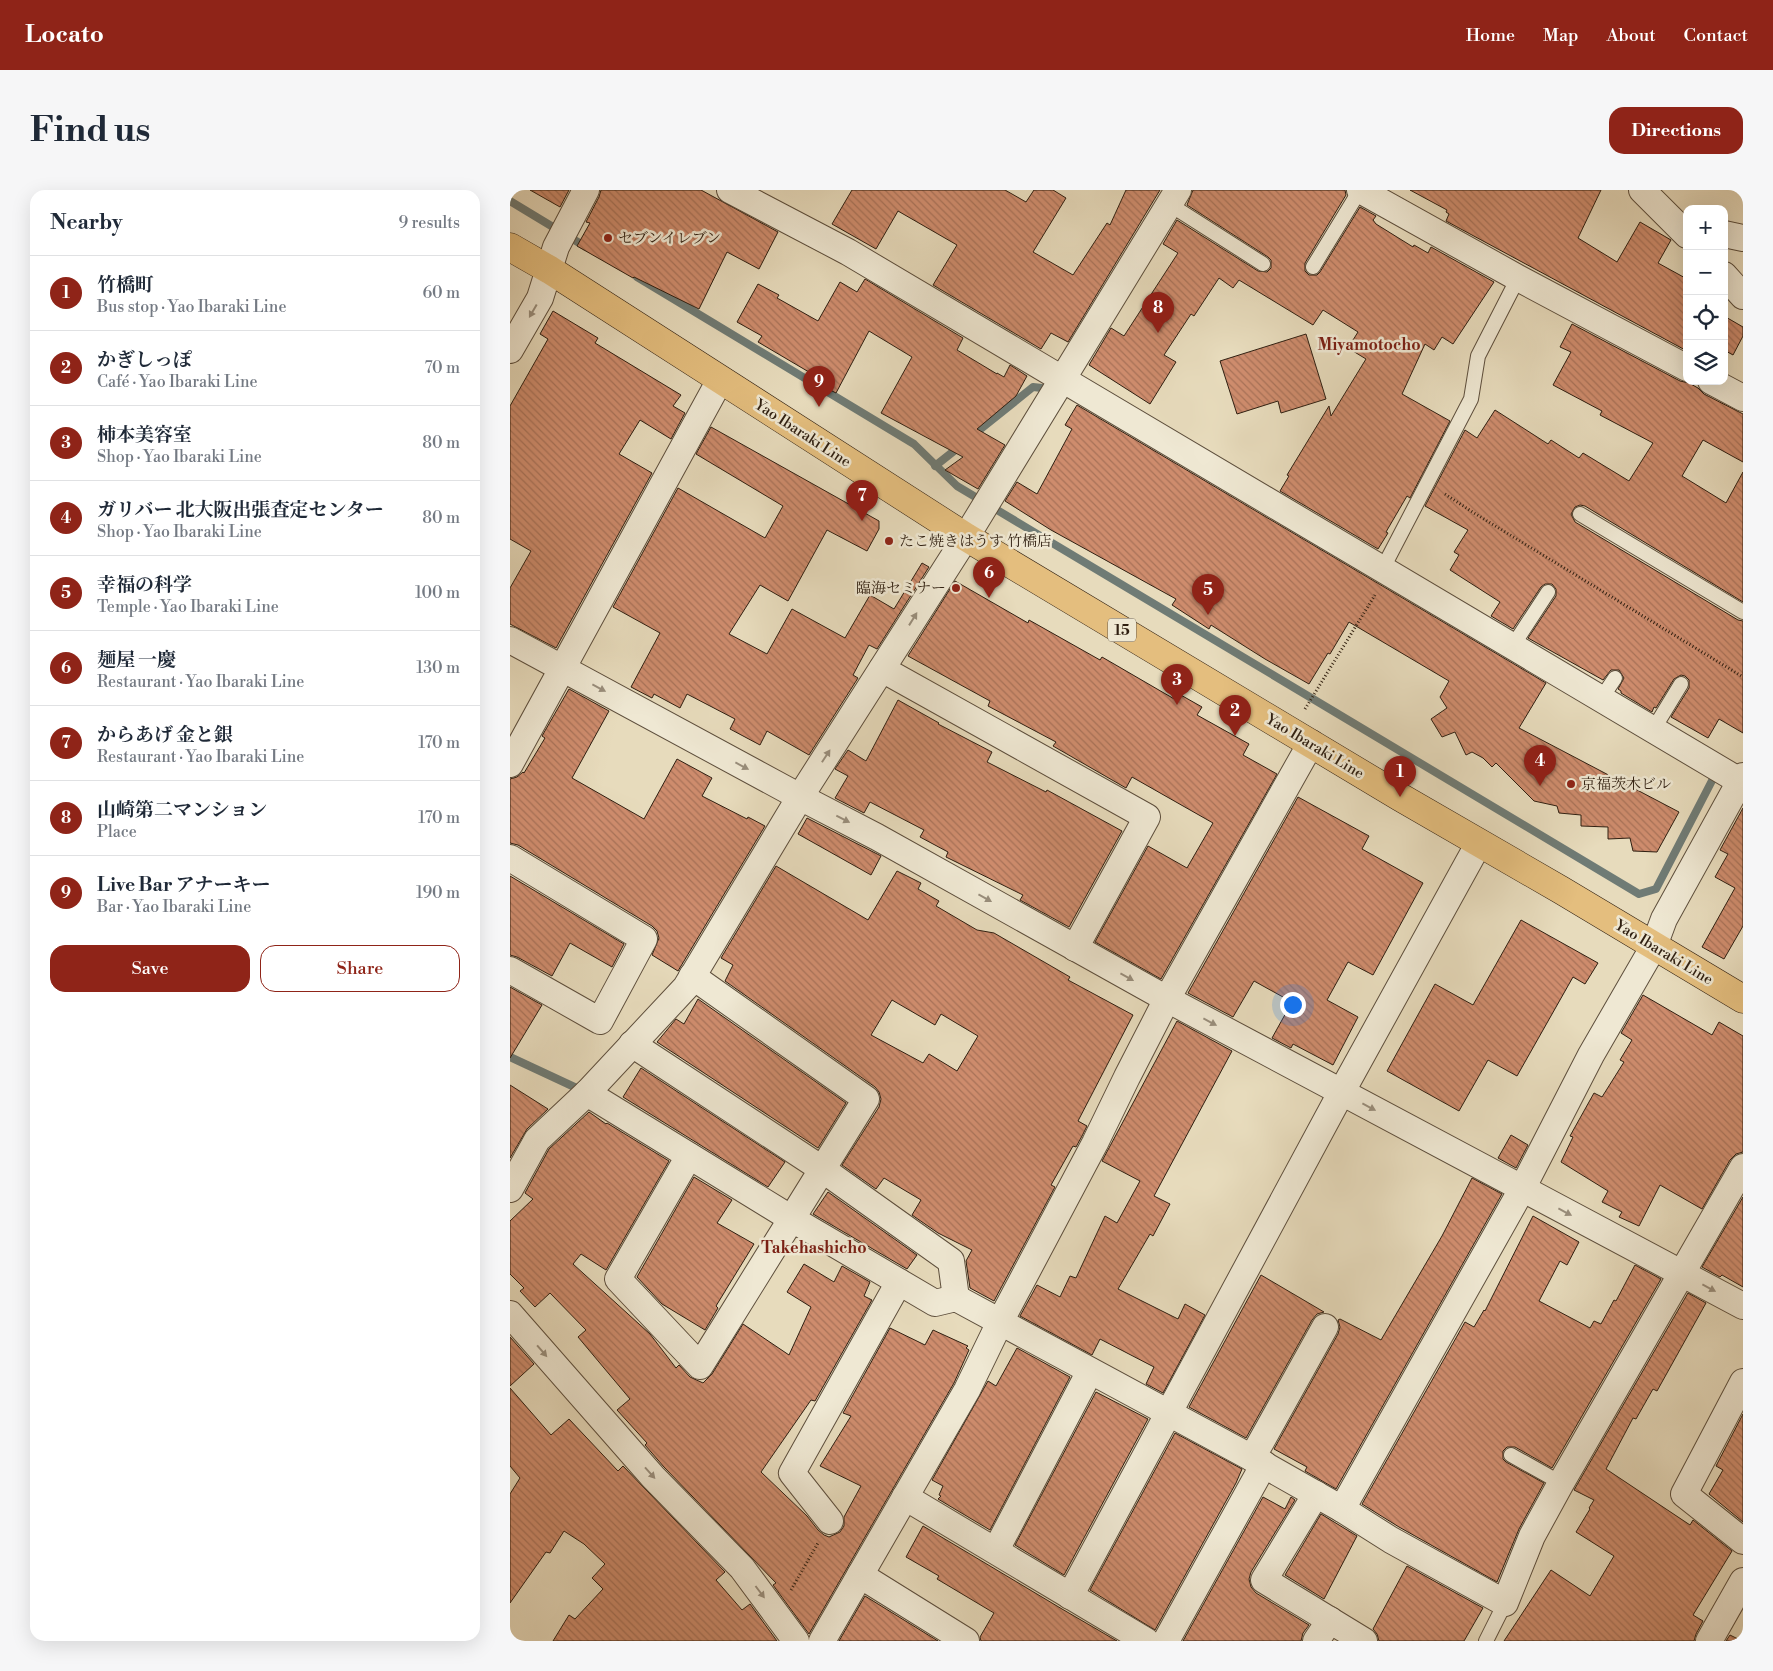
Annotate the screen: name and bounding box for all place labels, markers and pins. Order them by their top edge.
place label: セブンイレブン [618,229,721,248]
marker: セブンイレブン [602,232,614,244]
pin: 8 [1142,292,1174,333]
pin: 9 [803,366,835,407]
pin: 7 [846,480,878,521]
place label: たこ焼きはうす 竹橋店 [899,532,1052,551]
marker: たこ焼きはうす 竹橋店 [883,535,895,547]
pin: 6 [973,557,1005,598]
pin: 5 [1192,574,1224,615]
place label: 臨海セミナー [856,579,946,598]
marker: 臨海セミナー [950,582,962,594]
pin: 3 [1161,664,1193,705]
pin: 2 [1219,695,1251,736]
pin: 4 [1524,745,1556,786]
pin: 1 [1384,756,1416,797]
place label: 京福茨木ビル [1581,775,1671,794]
marker: 京福茨木ビル [1565,778,1577,790]

